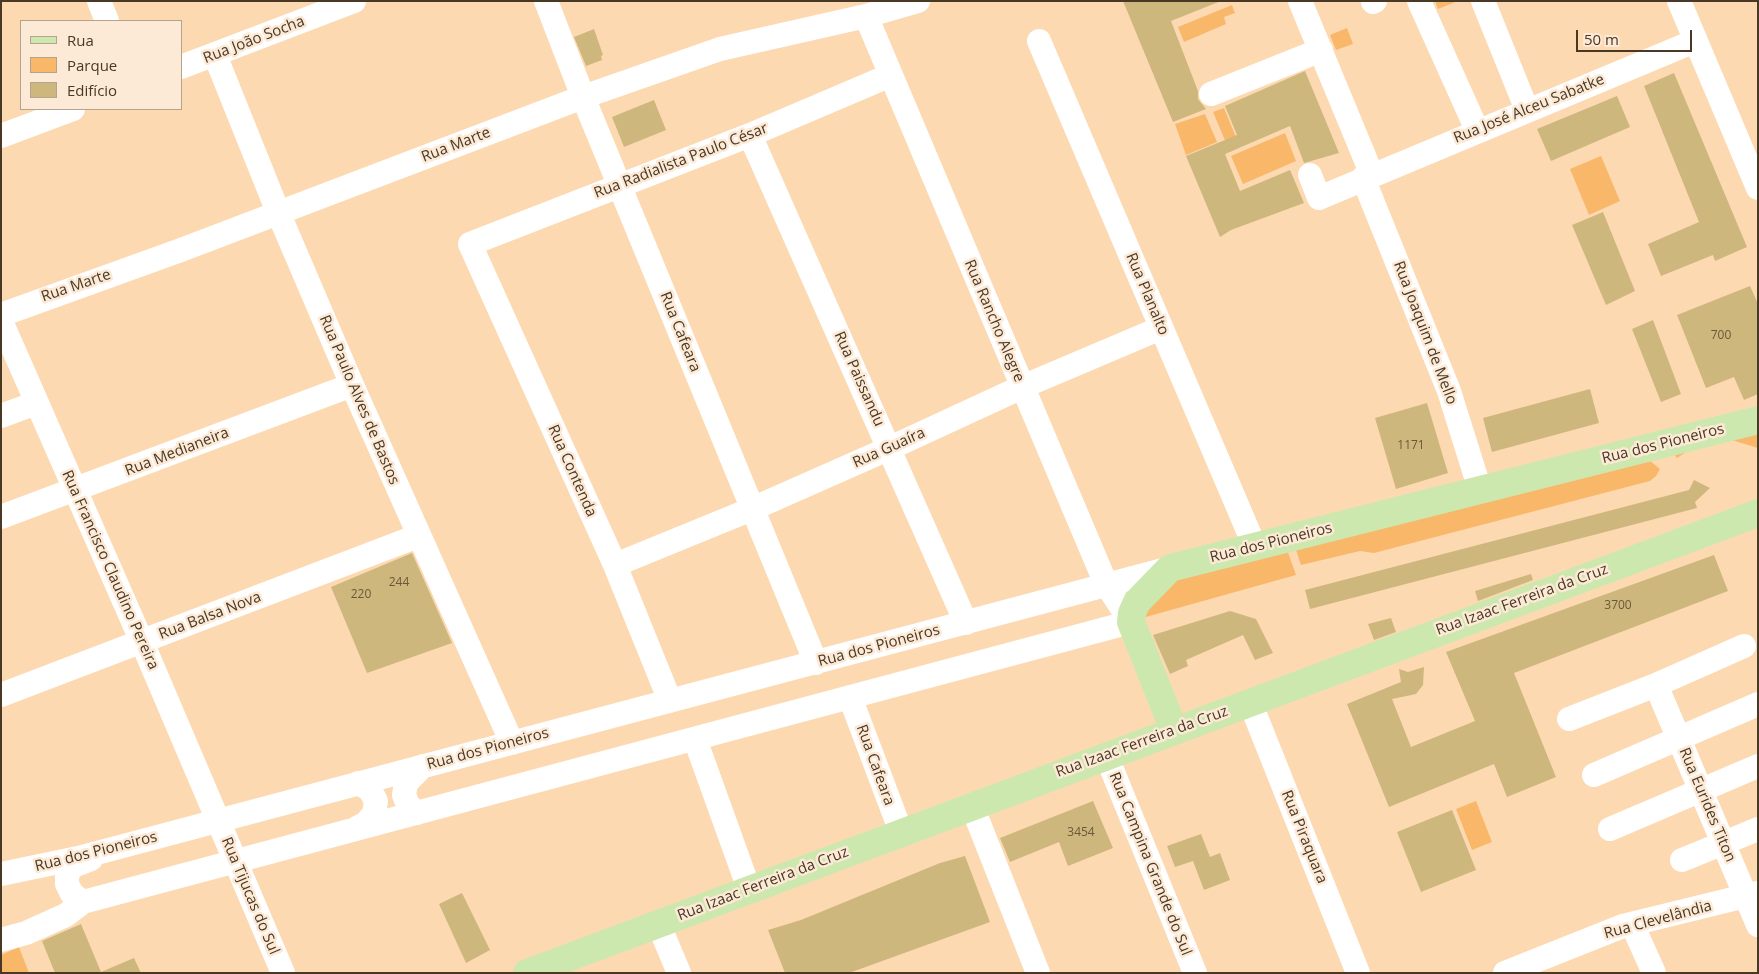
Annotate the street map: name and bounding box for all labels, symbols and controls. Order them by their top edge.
street label: Rua João Socha [201,12,307,68]
legend [20,20,182,110]
scale bar [1579,20,1695,52]
text: 50 m [1584,29,1619,49]
text: Rua [67,30,94,50]
text: Parque [67,55,117,75]
street label: Rua José Alceu Sabatke [1451,71,1607,147]
text: Edifício [67,80,117,100]
street label: Rua Radialista Paulo César [592,120,770,202]
street label: Rua Marte [419,124,493,166]
street label: Rua Planalto [1122,250,1172,338]
street label: Rua Rancho Alegre [960,257,1028,385]
street label: Rua Joaquim de Mello [1389,259,1461,407]
street label: Rua Marte [39,266,113,306]
street label: Rua Cafeara [656,289,704,375]
street label: Rua Paulo Alves de Bastos [315,313,403,487]
street label: Rua Paissandu [830,329,888,429]
house number: 700 [1711,329,1731,343]
street label: Rua dos Pioneiros [1600,420,1726,468]
street label: Rua Contenda [544,422,600,520]
street label: Rua Medianeira [123,424,231,480]
street label: Rua Guaíra [850,424,928,472]
house number: 1171 [1397,439,1425,453]
street label: Rua Francisco Claudino Pereira [58,467,162,673]
street label: Rua dos Pioneiros [1208,519,1334,567]
street label: Rua Izaac Ferreira da Cruz [1433,560,1611,640]
house number: 244 [389,576,409,590]
street label: Rua Balsa Nova [156,588,264,644]
house number: 220 [351,588,371,602]
house number: 3700 [1604,599,1632,613]
street label: Rua dos Pioneiros [816,621,942,671]
street label: Rua Izaac Ferreira da Cruz [1053,702,1231,782]
street label: Rua Cafeara [852,722,898,808]
street label: Rua dos Pioneiros [425,724,551,774]
street label: Rua Eurides Titon [1675,745,1739,865]
street label: Rua Campina Grande do Sul [1105,770,1195,958]
street label: Rua Piraquara [1277,788,1331,886]
house number: 3454 [1067,826,1095,840]
street label: Rua dos Pioneiros [33,828,159,876]
street label: Rua Tijucas do Sul [217,835,283,957]
street label: Rua Izaac Ferreira da Cruz [675,843,851,925]
street label: Rua Clevelândia [1602,897,1714,943]

